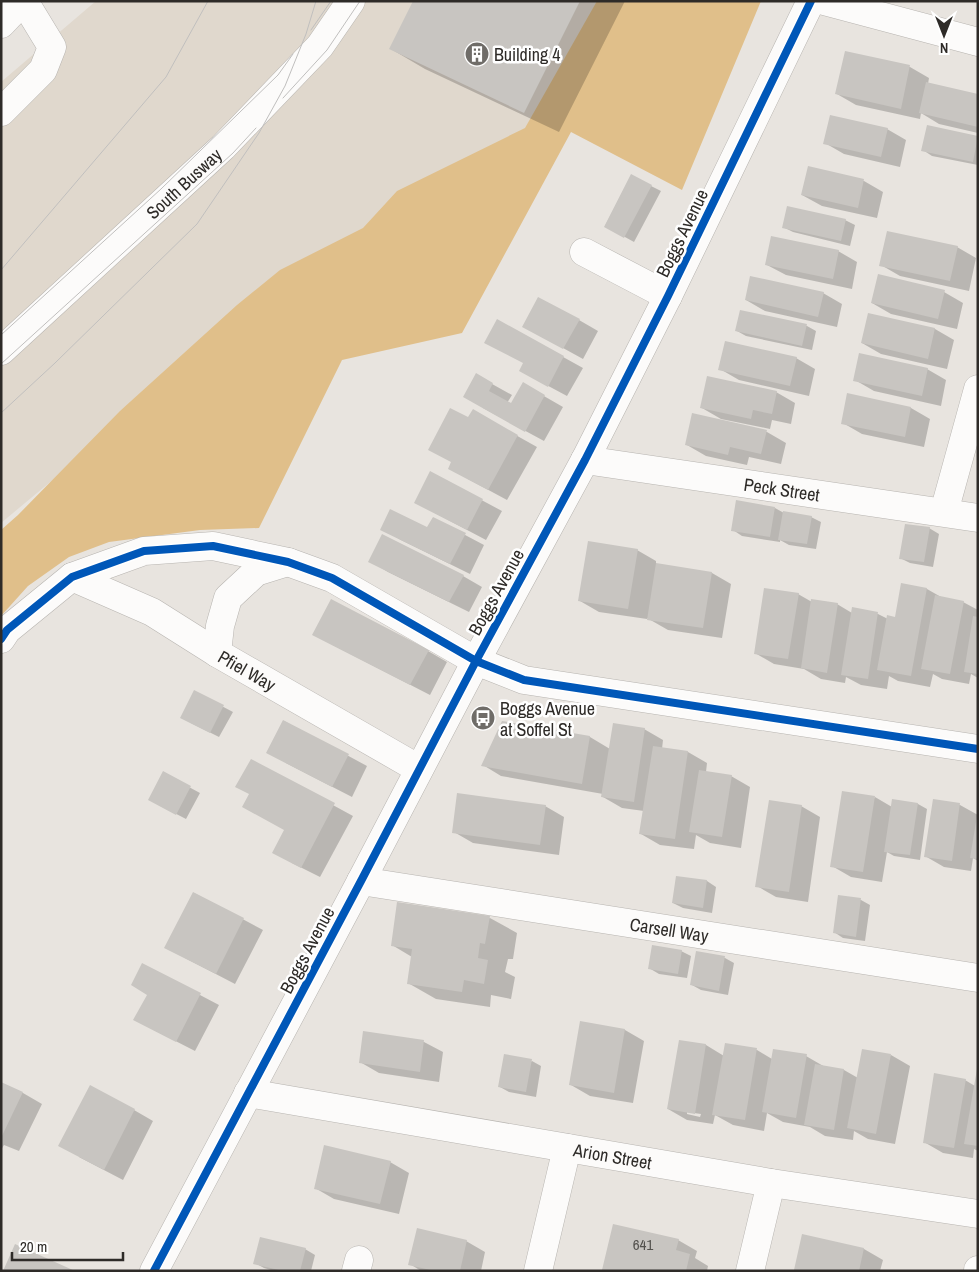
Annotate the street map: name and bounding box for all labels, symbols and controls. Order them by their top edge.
north arrow [919,10,969,60]
text: N [940,39,948,57]
building icon: Building 4 [464,41,490,67]
place label: Building 4 [494,42,560,67]
street label: South Busway [140,142,227,224]
street label: Boggs Avenue [650,185,714,281]
street label: Peck Street [742,471,821,507]
street label: Boggs Avenue [462,544,530,640]
street label: Pfiel Way [214,644,281,697]
place label: Boggs Avenue at Soffel St [500,696,595,742]
bus stop icon: Boggs Avenue at Soffel St [470,705,496,731]
street label: Boggs Avenue [274,902,340,998]
street label: Carsell Way [628,911,711,948]
street label: Arion Street [571,1137,654,1175]
scale bar [12,1230,124,1262]
house number: 641 [633,1234,653,1255]
text: 20 m [20,1236,47,1257]

